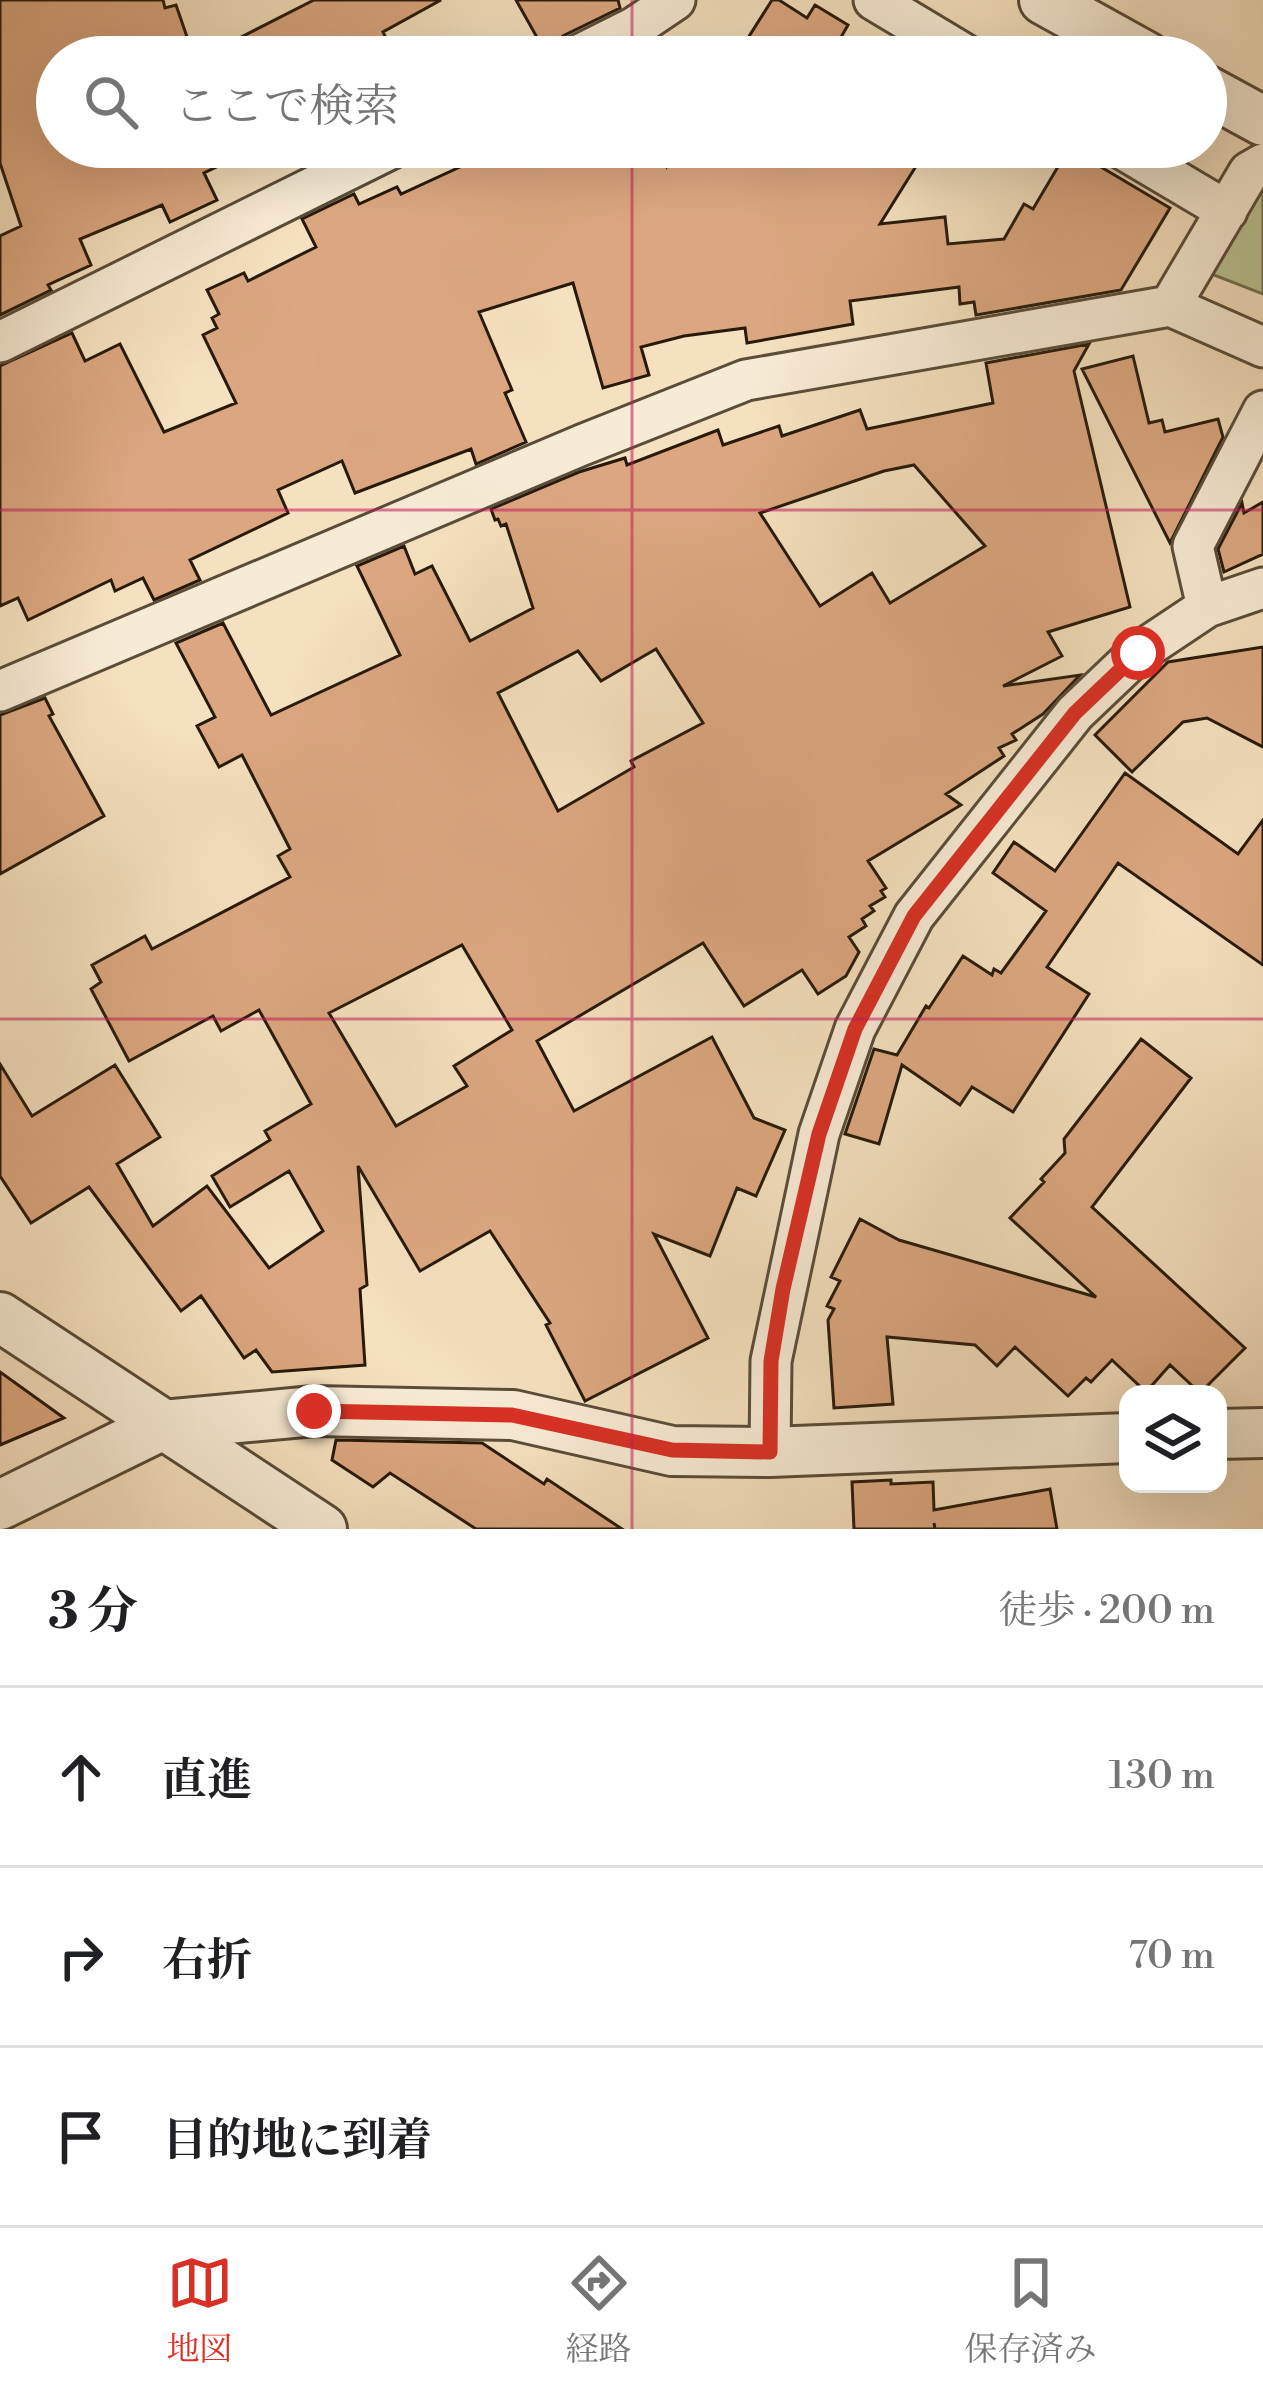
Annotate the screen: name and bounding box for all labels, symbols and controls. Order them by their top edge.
search box [36,36,1227,168]
icon: search [78,69,144,135]
text: ここで検索 [174,79,399,136]
route start [1111,626,1165,680]
route end [287,1384,341,1438]
map controls [1119,1385,1227,1493]
button: layers [1119,1385,1227,1493]
text: 3 分 [48,1581,138,1645]
text: 徒歩 · 200 m [998,1587,1215,1636]
icon: ahead [48,1744,114,1810]
text: 130 m [1109,1752,1215,1801]
text: 直進 [162,1753,252,1810]
icon: right [48,1924,114,1990]
text: 70 m [1128,1932,1215,1981]
text: 右折 [162,1933,252,1990]
icon: arrive [48,2104,114,2170]
text: 目的地に到着 [162,2113,432,2170]
tab: 地図 [167,2250,233,2371]
tab: 経路 [566,2250,632,2371]
tab: 保存済み [965,2250,1097,2371]

